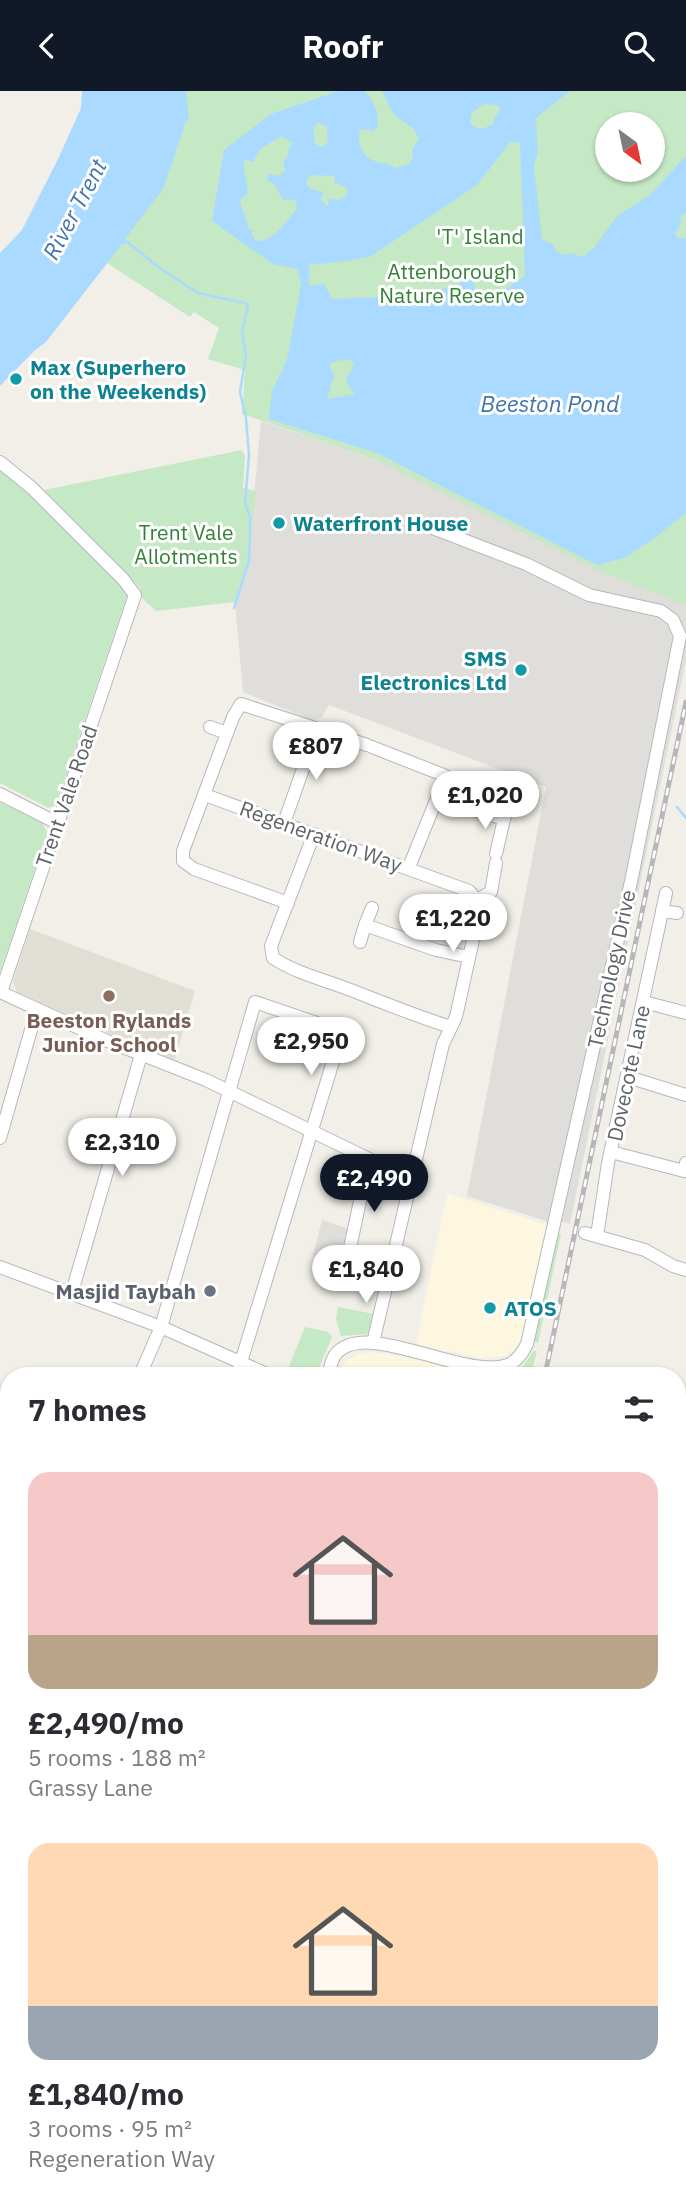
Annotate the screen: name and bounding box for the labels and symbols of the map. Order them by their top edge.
north arrow [595,112,665,182]
water label: River Trent [35,153,113,264]
park label: 'T' Island [436,222,524,250]
park label: Attenborough Nature Reserve [379,257,525,309]
place label: Max (Superhero on the Weekends) [30,353,206,405]
marker: Max (Superhero on the Weekends) [8,371,24,387]
water label: Beeston Pond [481,388,620,418]
place label: Waterfront House [293,509,469,537]
marker: Waterfront House [271,515,287,531]
park label: Trent Vale Allotments [134,518,238,570]
place label: SMS Electronics Ltd [361,644,507,696]
marker: SMS Electronics Ltd [513,662,529,678]
street label: Trent Vale Road [29,721,103,871]
pin: £807 [275,723,357,782]
pin: £1,020 [428,771,542,831]
street label: Regeneration Way [236,794,407,879]
street label: Technology Drive [581,887,641,1051]
pin: £1,220 [396,895,510,954]
marker: Beeston Rylands Junior School [101,988,117,1004]
street label: Dovecote Lane [600,1002,656,1144]
place label: Beeston Rylands Junior School [27,1006,191,1058]
pin: £2,950 [254,1017,368,1077]
pin: £2,310 [65,1119,179,1178]
pin: £2,490 [317,1155,431,1214]
pin: £1,840 [309,1245,423,1305]
place label: Masjid Taybah [56,1277,196,1305]
marker: Masjid Taybah [202,1283,218,1299]
place label: ATOS [504,1294,557,1322]
marker: ATOS [482,1300,498,1316]

